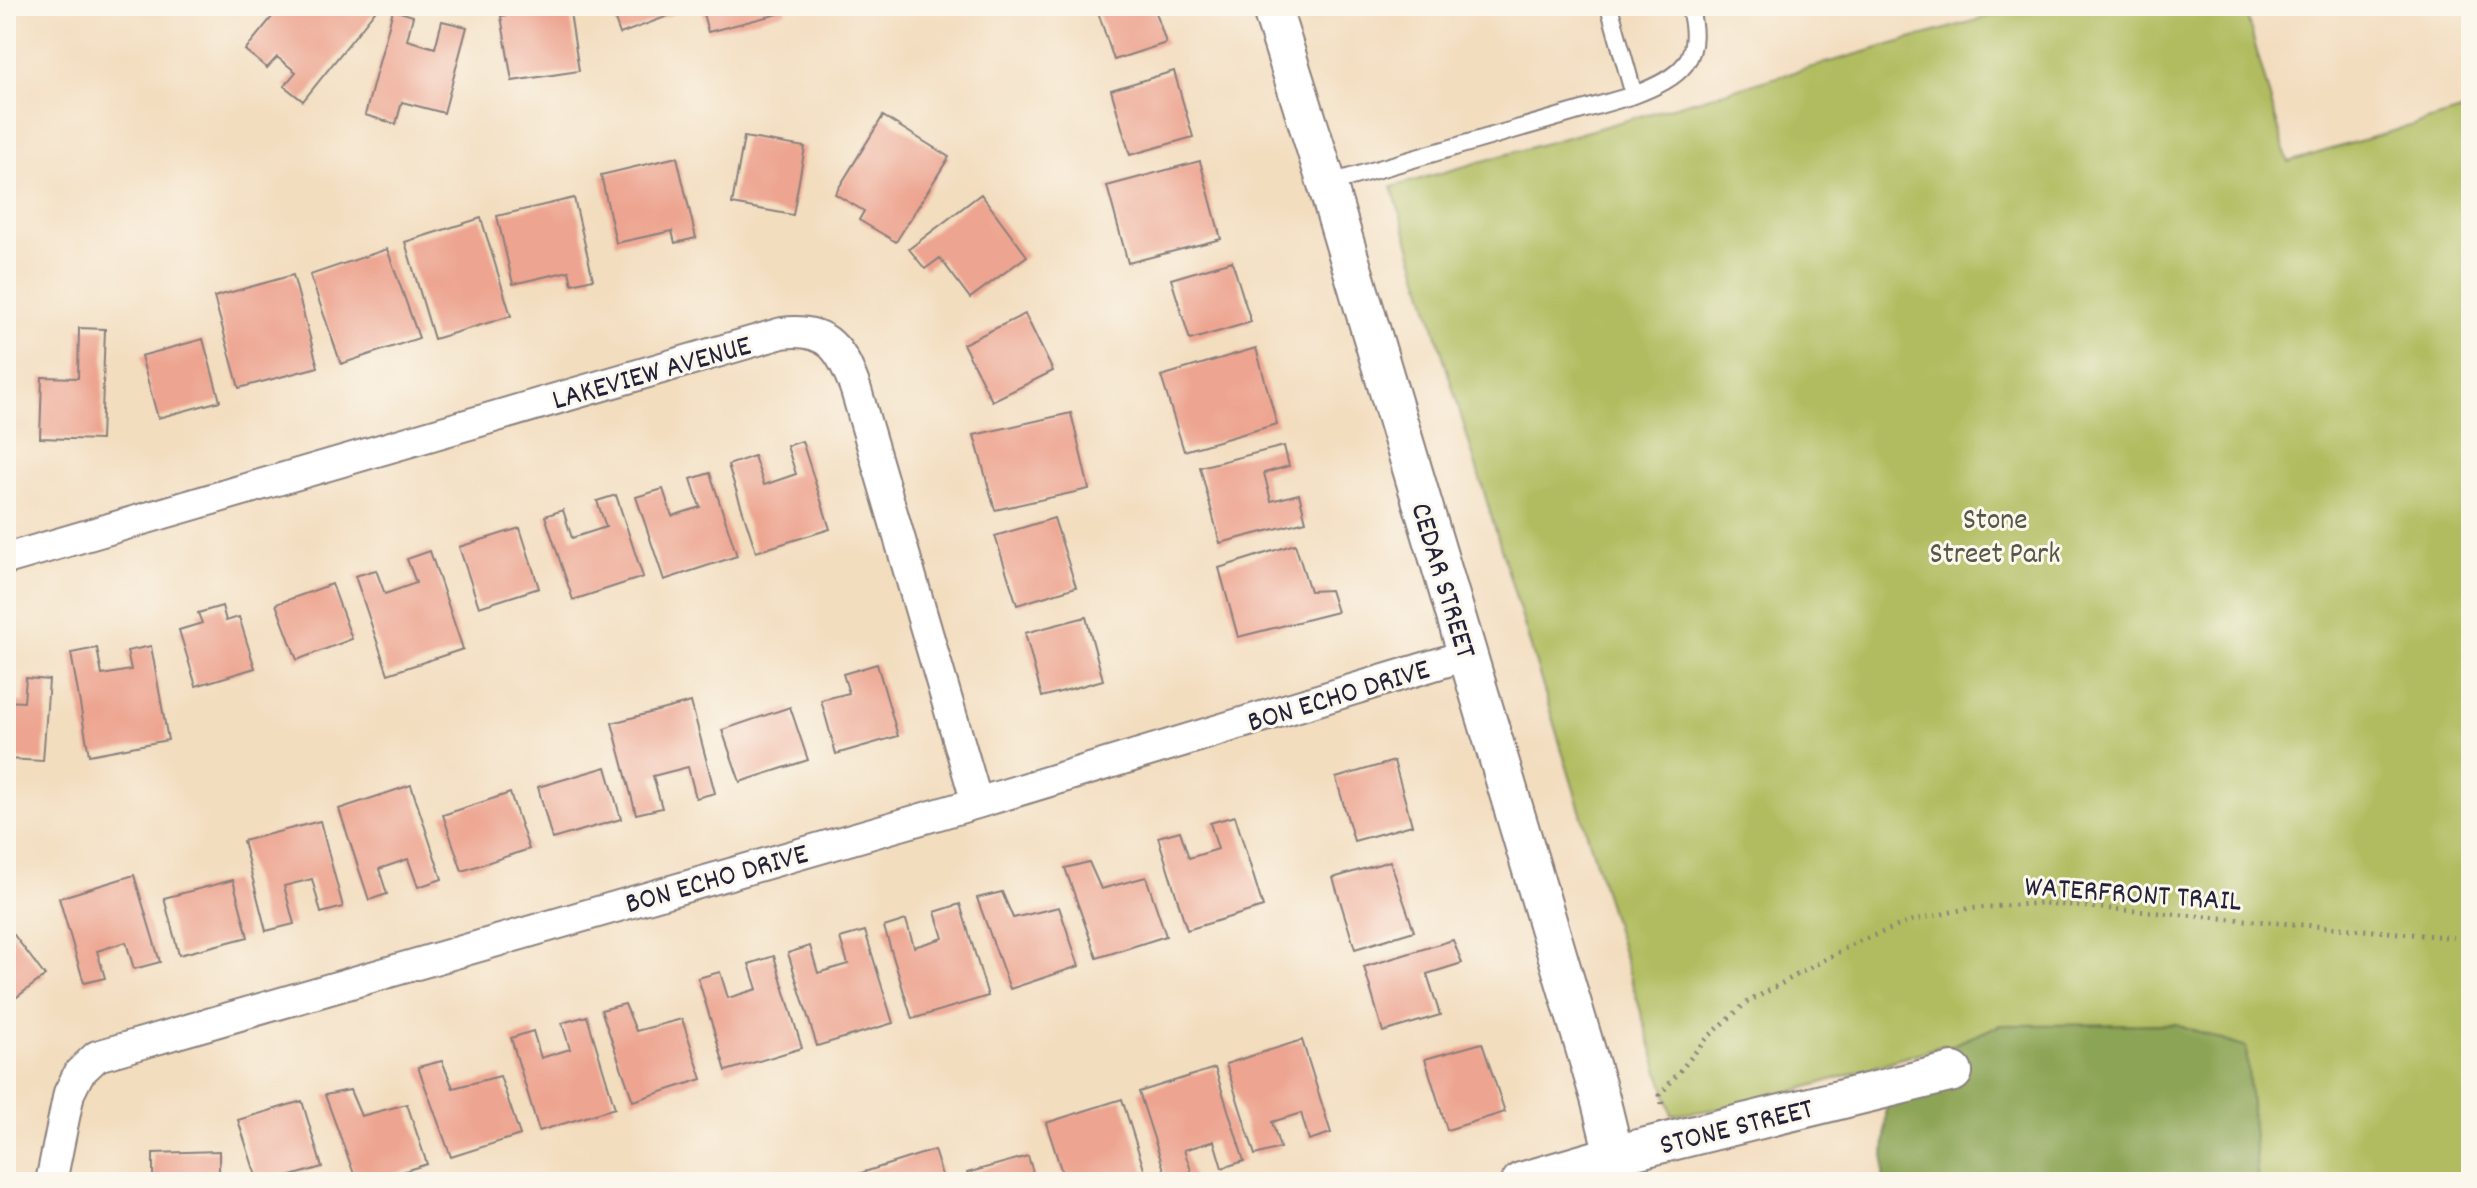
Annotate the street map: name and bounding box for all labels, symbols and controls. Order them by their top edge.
street label: LAKEVIEW AVENUE [548,326,757,424]
street label: CEDAR STREET [1397,498,1485,665]
park label: Stone Street Park [1930,501,2060,578]
street label: BON ECHO DRIVE [1243,650,1436,746]
street label: BON ECHO DRIVE [621,835,814,928]
street label: WATERFRONT TRAIL [2023,867,2243,926]
street label: STONE STREET [1656,1090,1818,1169]

